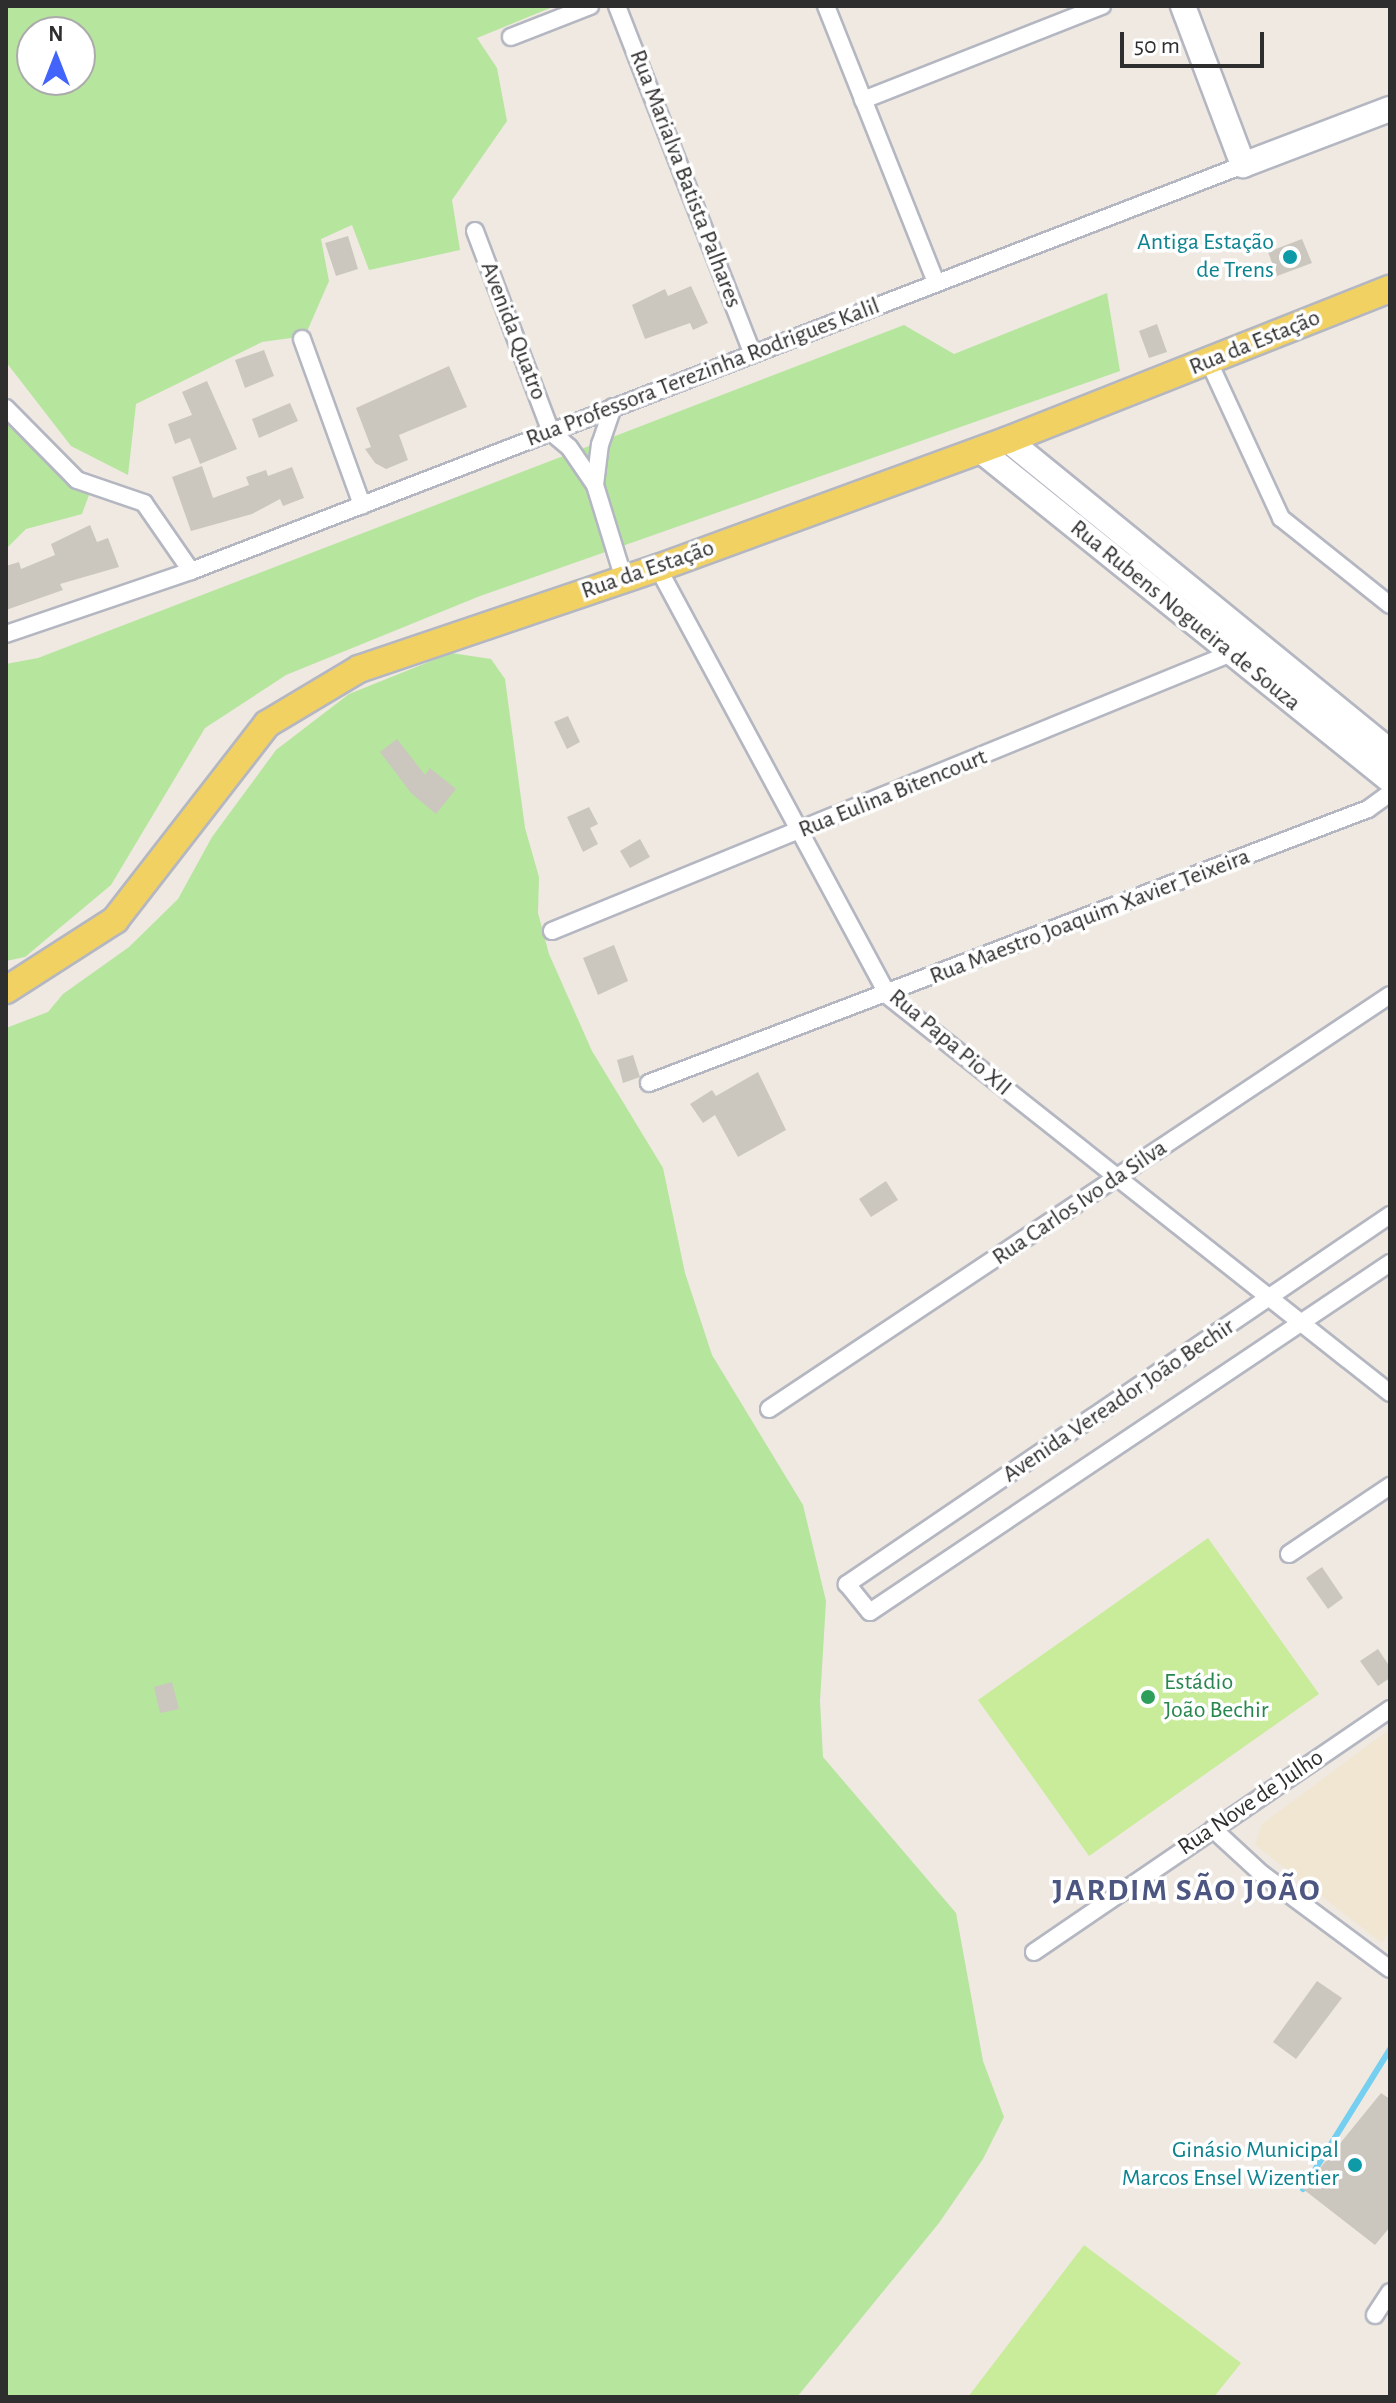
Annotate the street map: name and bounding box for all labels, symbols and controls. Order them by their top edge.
north arrow [16,16,96,96]
scale bar [1124,16,1268,66]
text: N [48,23,64,45]
text: 50 m [1134,34,1180,58]
street label: Rua Marialva Batista Palhares [622,46,748,312]
place label: Antiga Estação de Trens [1137,229,1274,285]
marker: Antiga Estação de Trens [1281,248,1299,266]
street label: Avenida Quatro [473,258,553,404]
street label: Rua Professora Terezinha Rodrigues Kalil [522,292,884,454]
street label: Rua da Estação [1185,304,1325,382]
street label: Rua Rubens Nogueira de Souza [1064,514,1306,718]
street label: Rua da Estação [578,534,718,606]
street label: Rua Eulina Bitencourt [795,743,991,845]
street label: Rua Maestro Joaquim Xavier Teixeira [926,843,1254,991]
street label: Rua Papa Pio XII [883,983,1017,1103]
street label: Rua Carlos Ivo da Silva [987,1134,1173,1272]
street label: Avenida Vereador João Bechir [998,1313,1240,1489]
place label: Estádio João Bechir [1164,1669,1269,1725]
marker: Estádio João Bechir [1139,1688,1157,1706]
street label: Rua Nove de Julho [1173,1744,1329,1862]
district label: JARDIM SÃO JOÃO [1052,1871,1322,1909]
place label: Ginásio Municipal Marcos Ensel Wizentier [1122,2137,1339,2193]
marker: Ginásio Municipal Marcos Ensel Wizentier [1346,2156,1364,2174]

